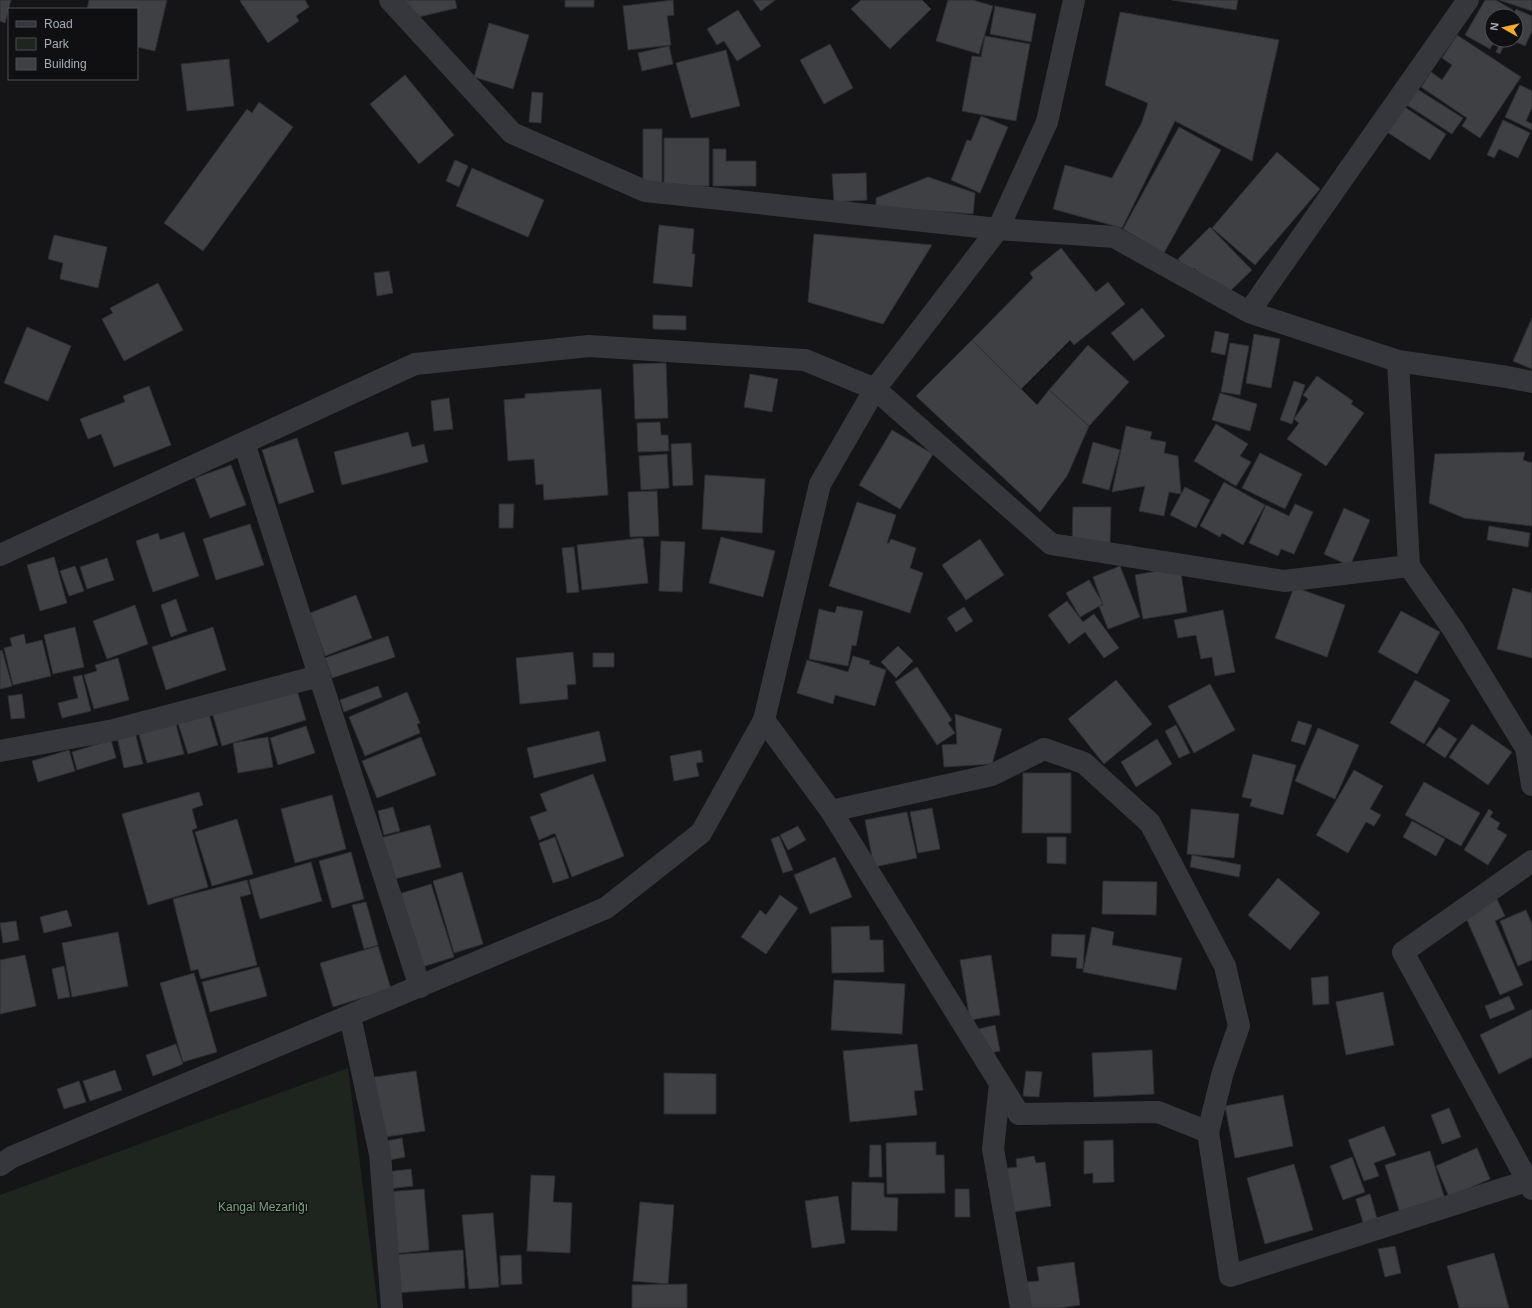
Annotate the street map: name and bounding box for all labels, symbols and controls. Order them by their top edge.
legend [8,8,138,80]
north arrow [1484,8,1524,48]
text: Road [44,17,73,31]
text: N [1488,22,1501,31]
text: Park [44,37,70,51]
text: Building [44,57,87,71]
park label: Kangal Mezarlığı [218,1200,308,1214]

